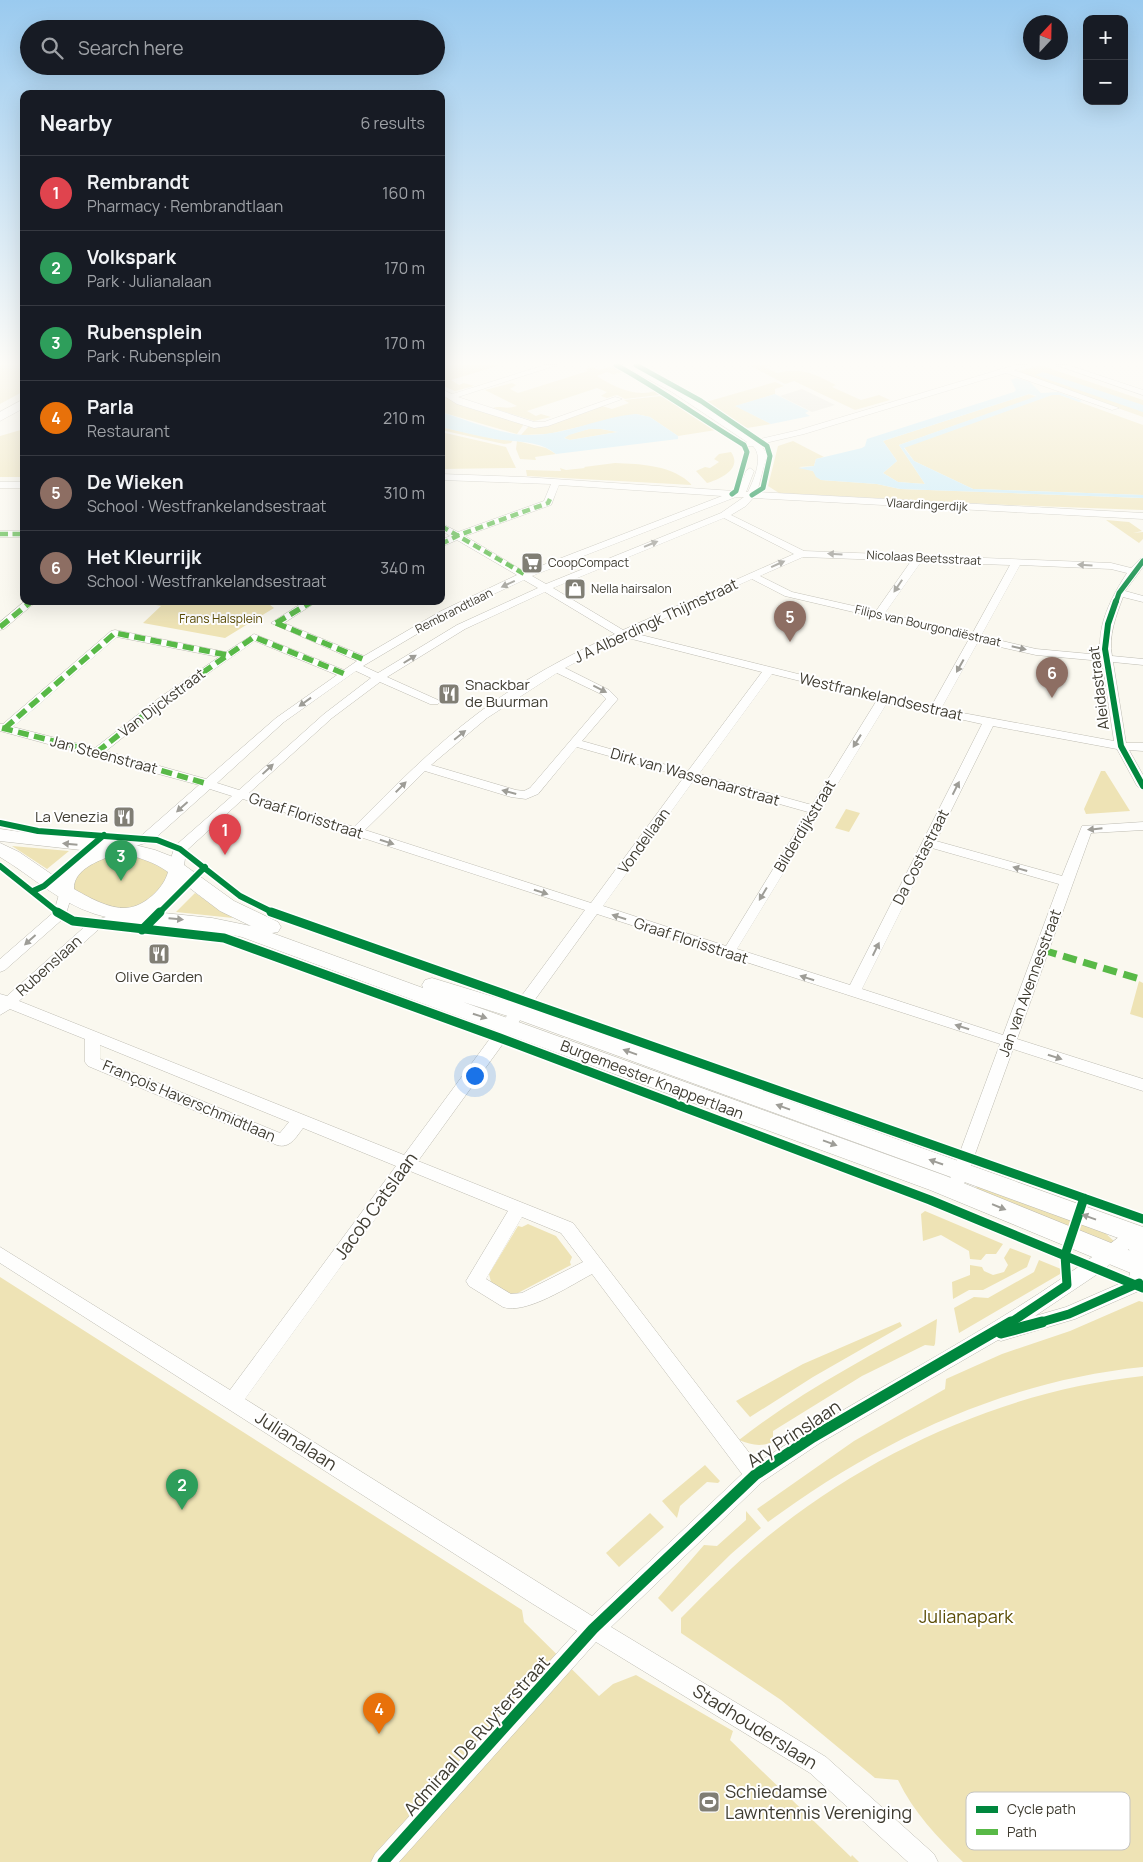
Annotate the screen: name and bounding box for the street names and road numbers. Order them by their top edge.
street label: Vlaardingerdijk [886,494,969,515]
street label: Nicolaas Beetsstraat [866,546,982,569]
street label: J A Alberdingk Thijmstraat [570,573,741,668]
street label: Rembrandtlaan [412,584,495,637]
street label: Filips van Bourgondiëstraat [853,600,1003,651]
street label: Aleidastraat [1083,645,1114,731]
street label: Van Dijckstraat [114,663,209,742]
street label: Westfrankelandsestraat [797,667,965,726]
street label: Jan Steenstraat [48,730,160,779]
street label: Dirk van Wassenaarstraat [608,742,782,811]
street label: Bilderdijkstraat [769,776,840,876]
street label: Graaf Florisstraat [246,787,366,844]
street label: Vondellaan [613,804,675,878]
street label: Da Costastraat [887,805,954,908]
street label: Jan van Avennesstraat [993,906,1066,1059]
street label: Graaf Florisstraat [631,912,751,969]
street label: Rubenslaan [11,930,86,1001]
street label: Burgemeester Knappertlaan [558,1035,747,1124]
street label: François Haverschmidtlaan [100,1055,279,1147]
street label: Jacob Catslaan [328,1147,422,1264]
street label: Ary Prinslaan [742,1394,845,1472]
street label: Julianalaan [251,1405,342,1476]
street label: Admiraal De Ruyterstraat [398,1650,555,1820]
street label: Stadhouderslaan [689,1678,822,1774]

